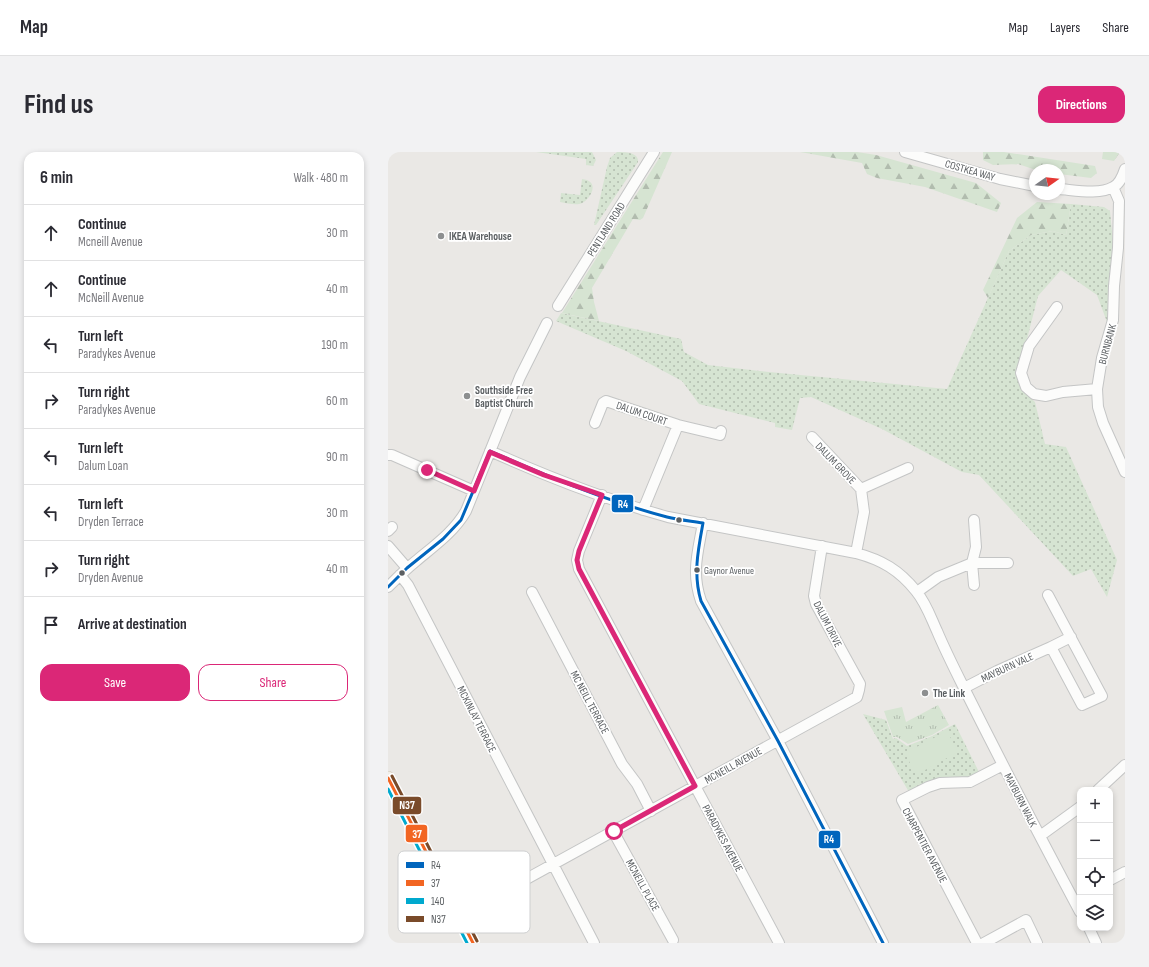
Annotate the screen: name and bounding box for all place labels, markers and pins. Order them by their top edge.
place label: IKEA Warehouse [449,230,512,243]
marker: IKEA Warehouse [436,231,446,241]
place label: Southside Free Baptist Church [475,384,533,410]
marker: Southside Free Baptist Church [462,391,472,401]
unlabelled marker [674,515,684,525]
marker: Gaynor Avenue [692,565,702,575]
place label: Gaynor Avenue [704,565,754,577]
unlabelled marker [397,568,407,578]
place label: The Link [933,687,965,700]
marker: The Link [920,688,930,698]

